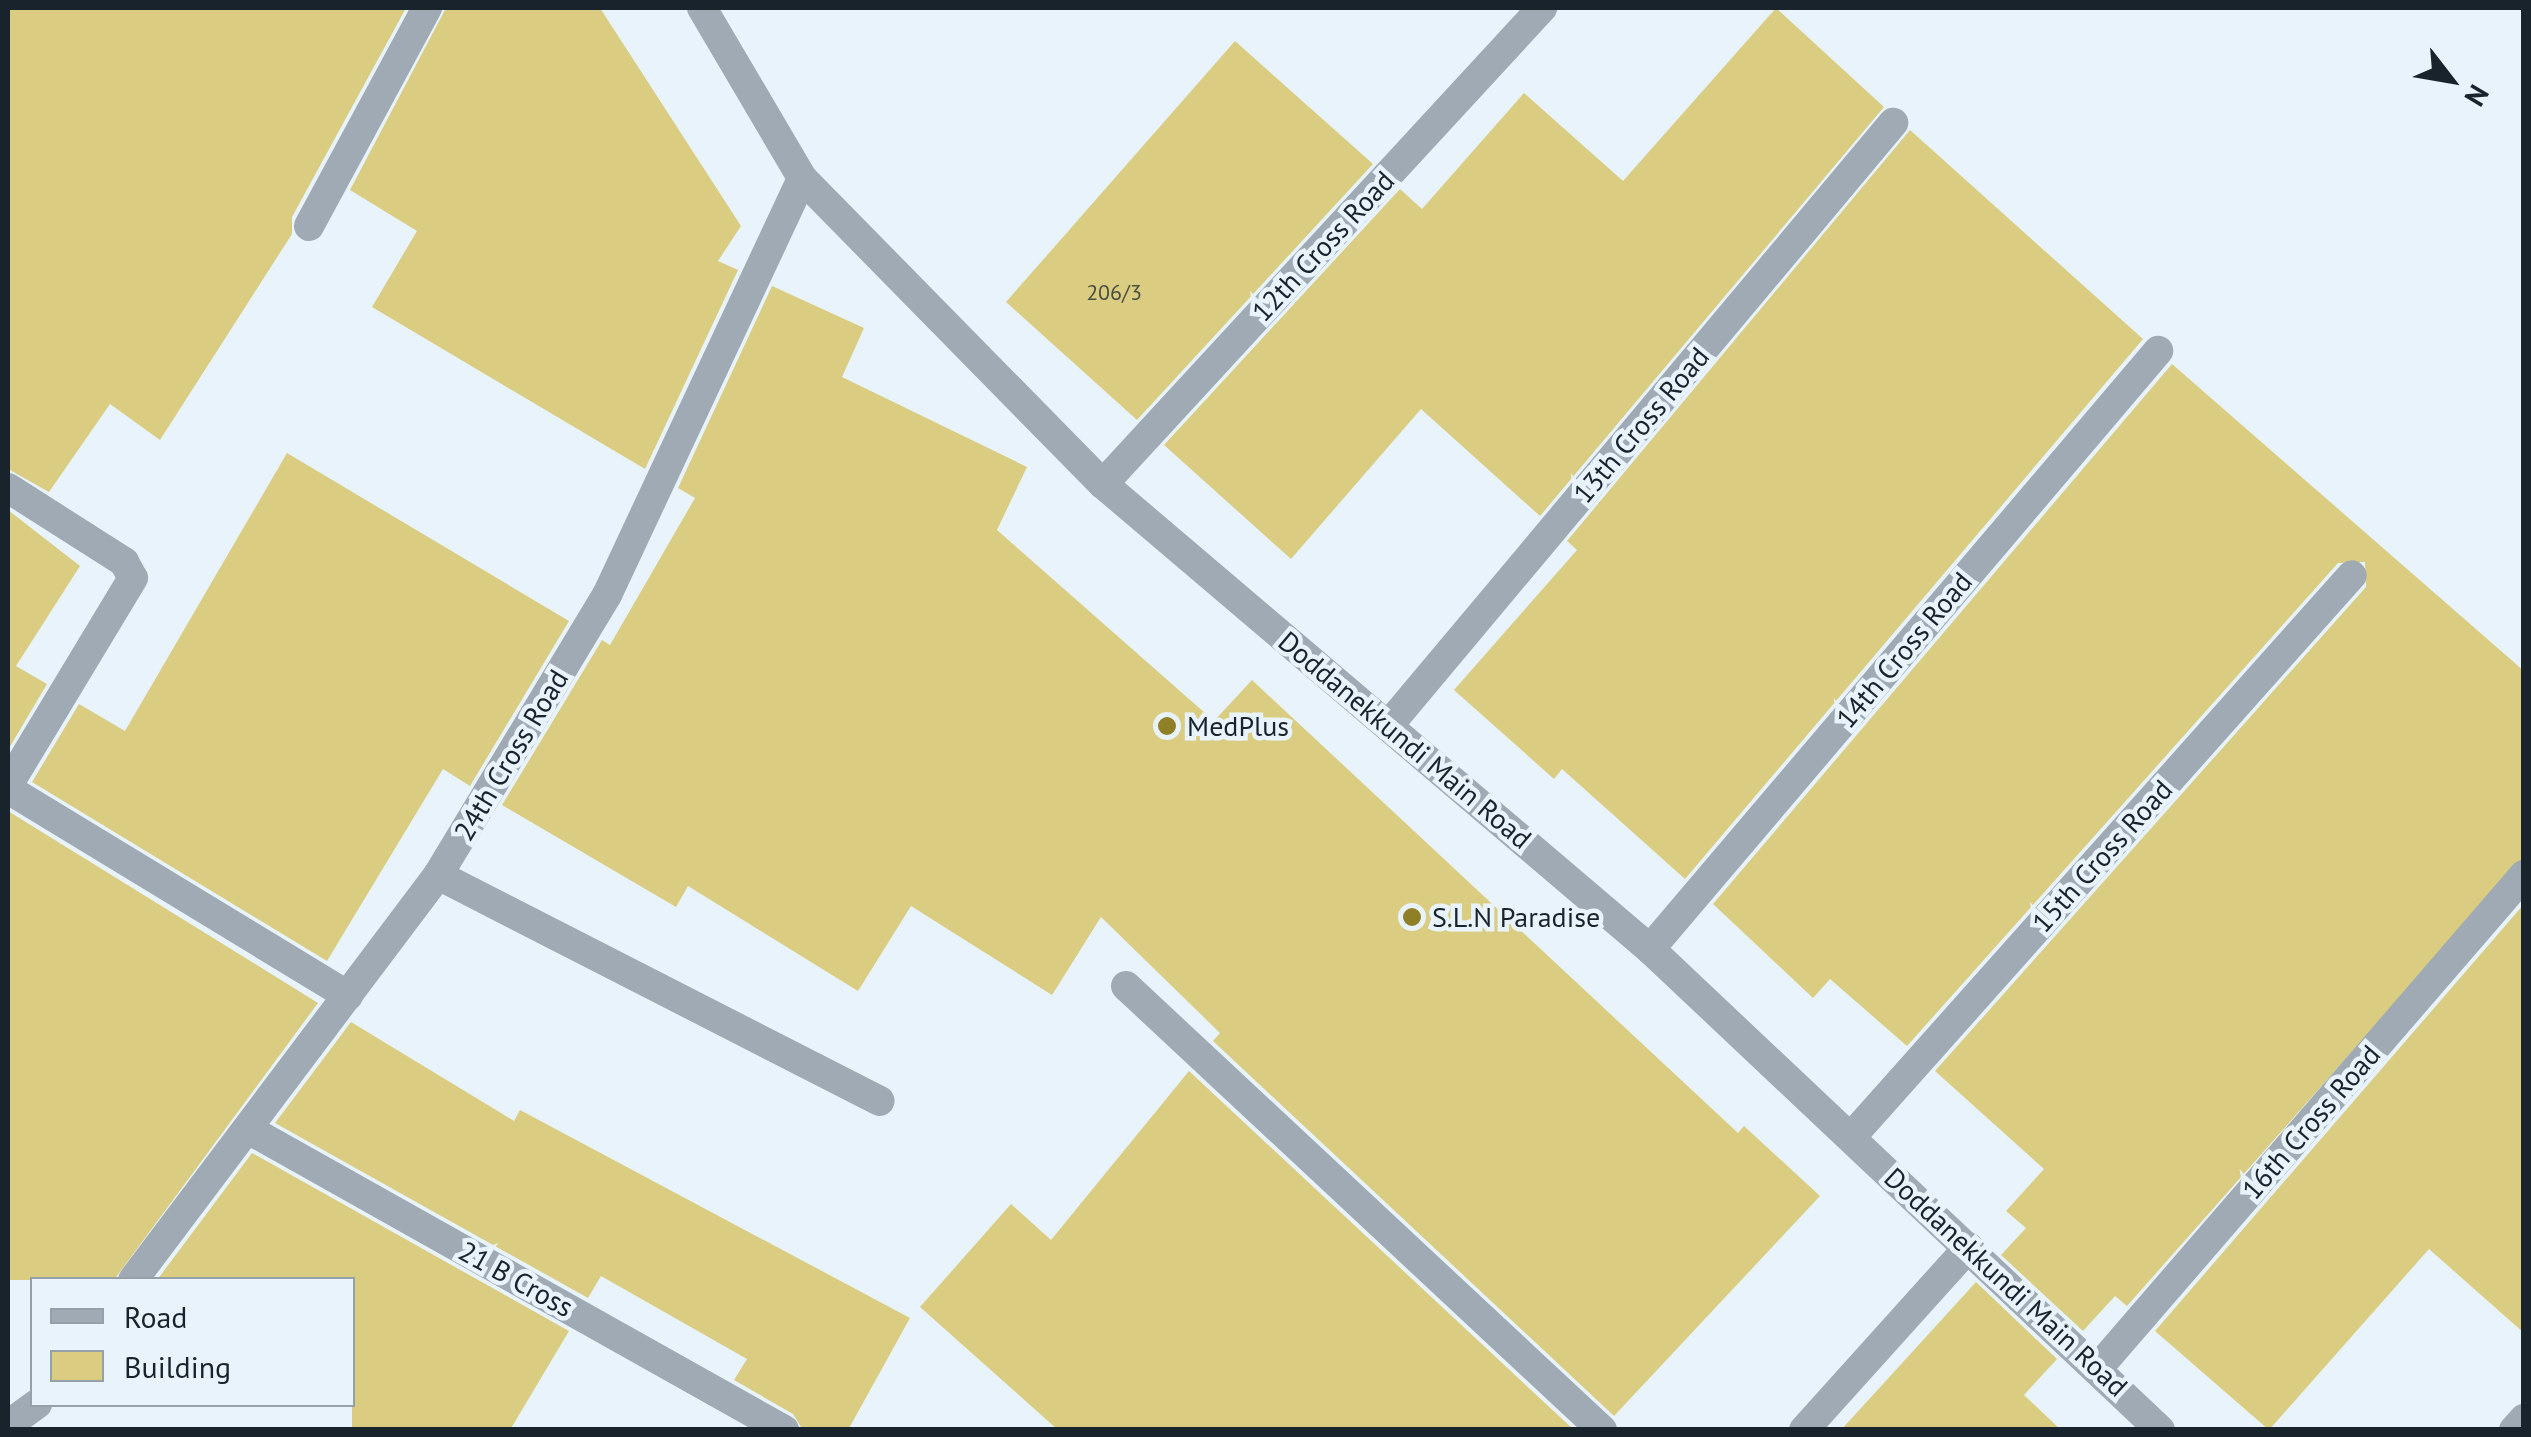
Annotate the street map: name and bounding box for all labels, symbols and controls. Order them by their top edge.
north arrow [2401,30,2501,130]
text: N [2457,78,2498,113]
street label: 12th Cross Road [1245,164,1401,328]
house number: 206/3 [1086,280,1142,306]
street label: 13th Cross Road [1566,340,1716,510]
street label: 14th Cross Road [1829,565,1979,735]
street label: Doddanekkundi Main Road [1272,624,1538,856]
street label: 24th Cross Road [447,664,575,846]
place label: MedPlus [1187,709,1289,743]
marker: MedPlus [1156,715,1178,737]
street label: 15th Cross Road [2025,773,2179,939]
place label: S.L.N Paradise [1432,900,1600,934]
marker: S.L.N Paradise [1401,906,1423,928]
street label: 16th Cross Road [2235,1038,2387,1206]
street label: Doddanekkundi Main Road [1878,1161,2134,1403]
street label: 21 B Cross [453,1234,579,1324]
legend [30,1277,355,1407]
text: Road [124,1297,188,1336]
text: Building [124,1347,231,1386]

